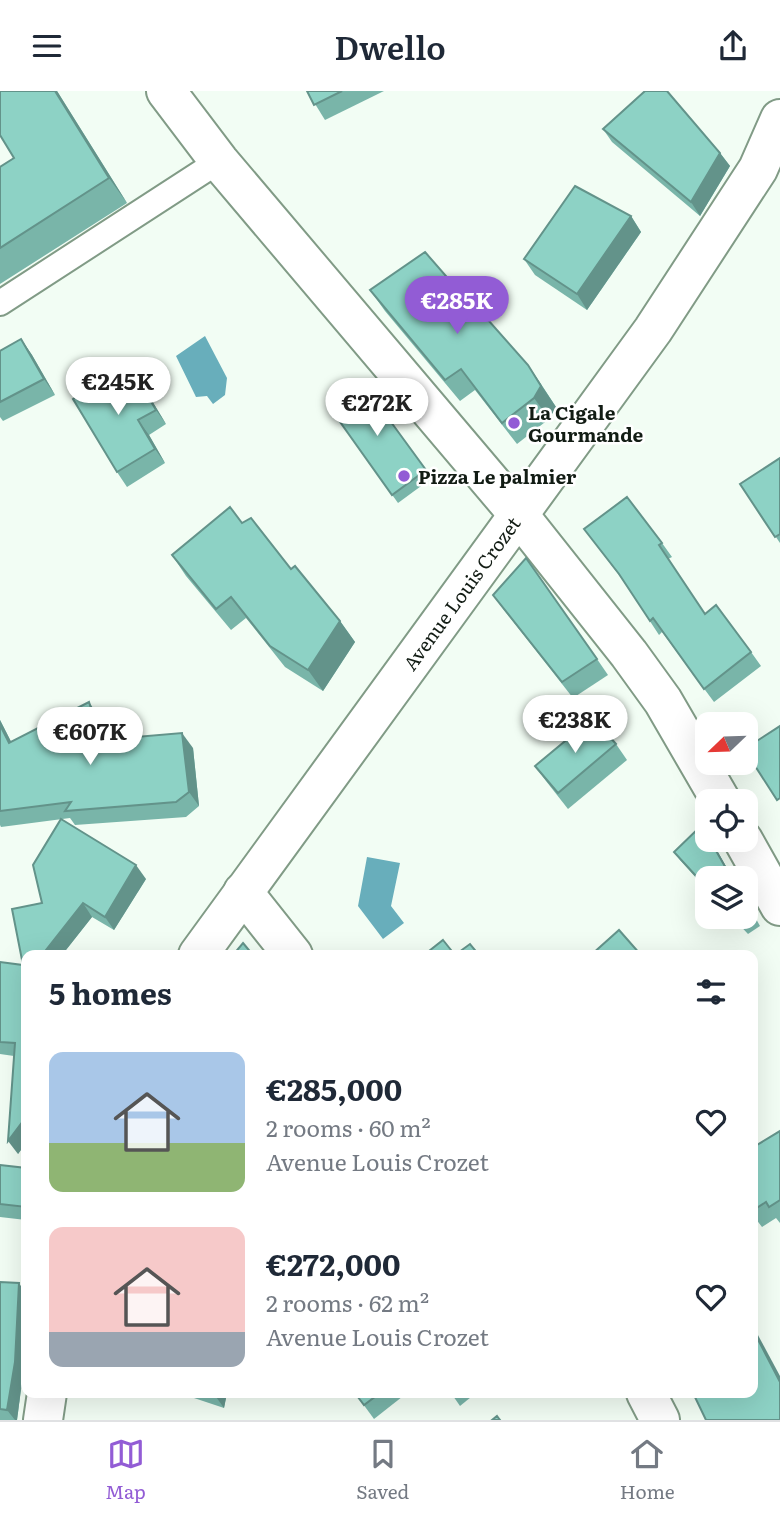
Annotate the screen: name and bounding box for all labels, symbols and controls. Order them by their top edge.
text: Dwello [334,22,446,70]
icon: menu [28,27,66,65]
icon: share [714,27,752,65]
pin: €285K [408,277,506,336]
text: €285K [421,282,493,316]
pin: €245K [69,357,167,417]
text: €245K [82,363,154,397]
pin: €272K [328,379,426,438]
text: €272K [341,384,413,418]
place label: La Cigale Gourmande [528,398,644,448]
marker: La Cigale Gourmande [506,415,522,431]
place label: Pizza Le palmier [418,462,577,490]
marker: Pizza Le palmier [396,468,412,484]
street label: Avenue Louis Crozet [396,510,527,676]
pin: €238K [526,695,624,755]
text: €238K [539,701,611,735]
pin: €607K [41,707,139,767]
north arrow [695,712,758,775]
map controls [695,712,758,929]
text: €607K [53,713,127,747]
button: locate [695,789,758,852]
button: layers [695,866,758,929]
text: 5 homes [49,970,172,1014]
icon: filters [692,973,730,1011]
text: €285,000 [266,1066,402,1110]
icon: home [105,1080,189,1164]
icon: heart [692,1103,730,1141]
text: 2 rooms · 60 m² [266,1110,431,1144]
text: Avenue Louis Crozet [266,1144,489,1178]
text: €272,000 [266,1241,401,1285]
icon: home [105,1255,189,1339]
icon: heart [692,1278,730,1316]
text: 2 rooms · 62 m² [266,1285,429,1319]
text: Avenue Louis Crozet [266,1319,489,1353]
tab: Map [105,1435,146,1505]
tab: Saved [356,1435,409,1505]
tab: Home [620,1435,675,1505]

